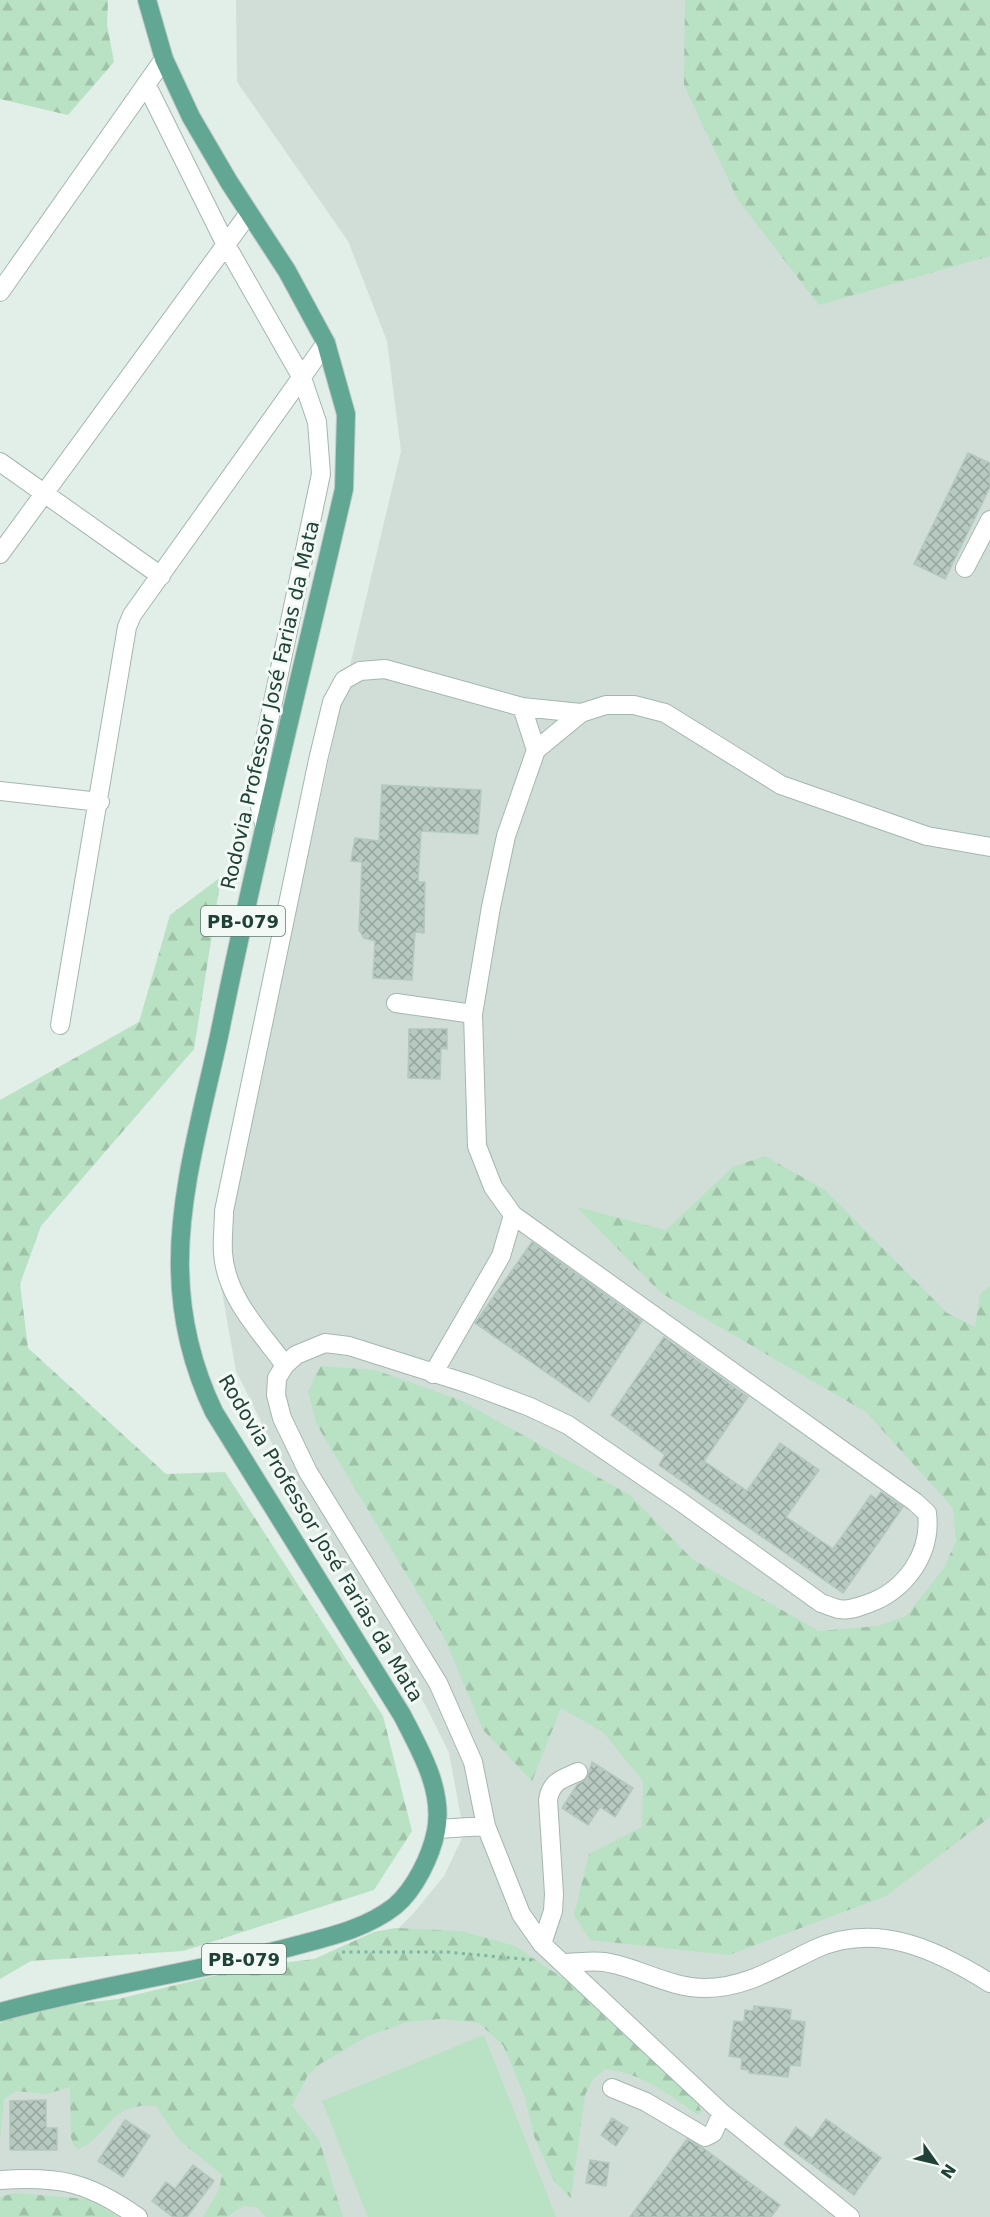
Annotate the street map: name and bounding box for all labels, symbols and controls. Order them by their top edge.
street label: Rodovia Professor José Farias da Mata [216,518,324,892]
road number: PB-079 [201,906,285,936]
street label: Rodovia Professor José Farias da Mata [213,1370,429,1706]
road number: PB-079 [202,1944,286,1974]
north arrow [906,2133,966,2193]
text: N [936,2160,960,2182]

